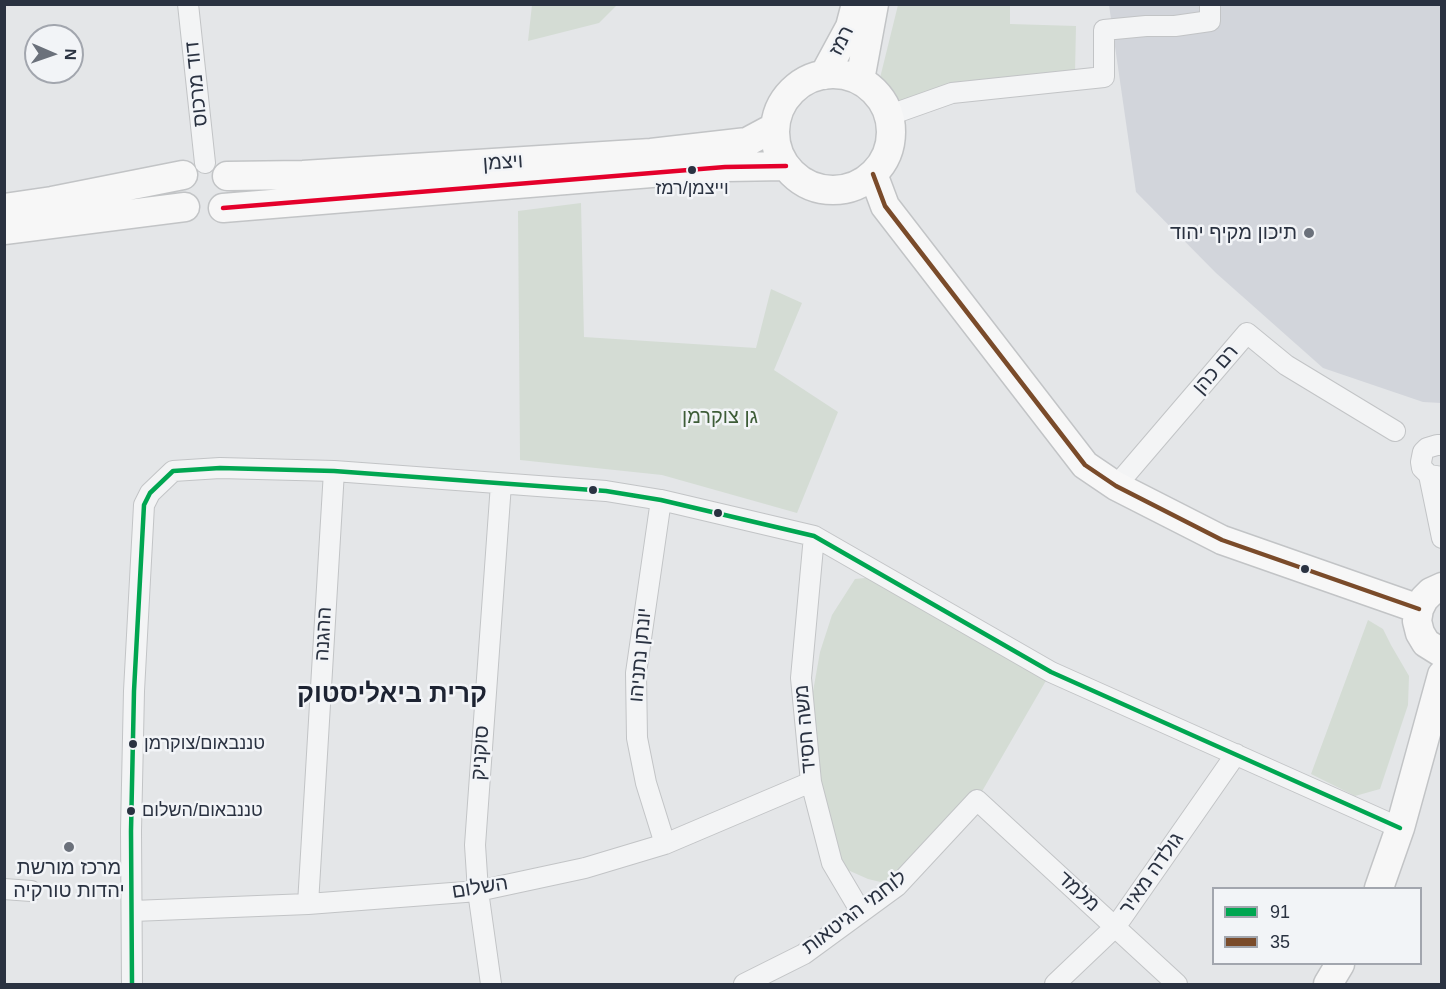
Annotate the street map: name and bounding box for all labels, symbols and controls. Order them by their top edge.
street label: רמז [825,22,859,60]
north arrow [24,24,84,84]
street label: דוד מרכוס [181,40,213,128]
text: N [62,49,79,61]
street label: ויצמן [482,150,524,176]
marker: וייצמן/רמז [686,164,698,176]
place label: וייצמן/רמז [655,178,729,200]
place label: תיכון מקיף יהוד [1170,221,1297,245]
marker: תיכון מקיף יהוד [1302,226,1316,240]
street label: רם כהן [1188,340,1244,400]
park label: גן צוקרמן [682,405,758,429]
unlabelled marker [587,484,599,496]
unlabelled marker [712,507,724,519]
unlabelled marker [1299,563,1311,575]
street label: ההגנה [311,606,337,662]
street label: יונתן נתניהו [625,607,657,703]
district label: קרית ביאליסטוק [297,679,487,711]
street label: משה חסיד [790,684,822,774]
street label: סוקניק [467,725,495,781]
place label: טננבאום/צוקרמן [144,733,265,755]
marker: טננבאום/צוקרמן [127,738,139,750]
place label: טננבאום/השלום [142,800,263,822]
marker: טננבאום/השלום [125,805,137,817]
street label: גולדה מאיר [1115,828,1189,920]
marker: מרכז מורשת יהדות טורקיה [62,840,76,854]
place label: מרכז מורשת יהדות טורקיה [13,856,125,903]
street label: לוחמי הגיטאות [798,866,912,960]
street label: מלמד [1052,867,1104,917]
street label: השלום [450,872,510,904]
legend [1212,887,1422,965]
text: 91 [1270,902,1290,922]
text: 35 [1270,932,1290,952]

